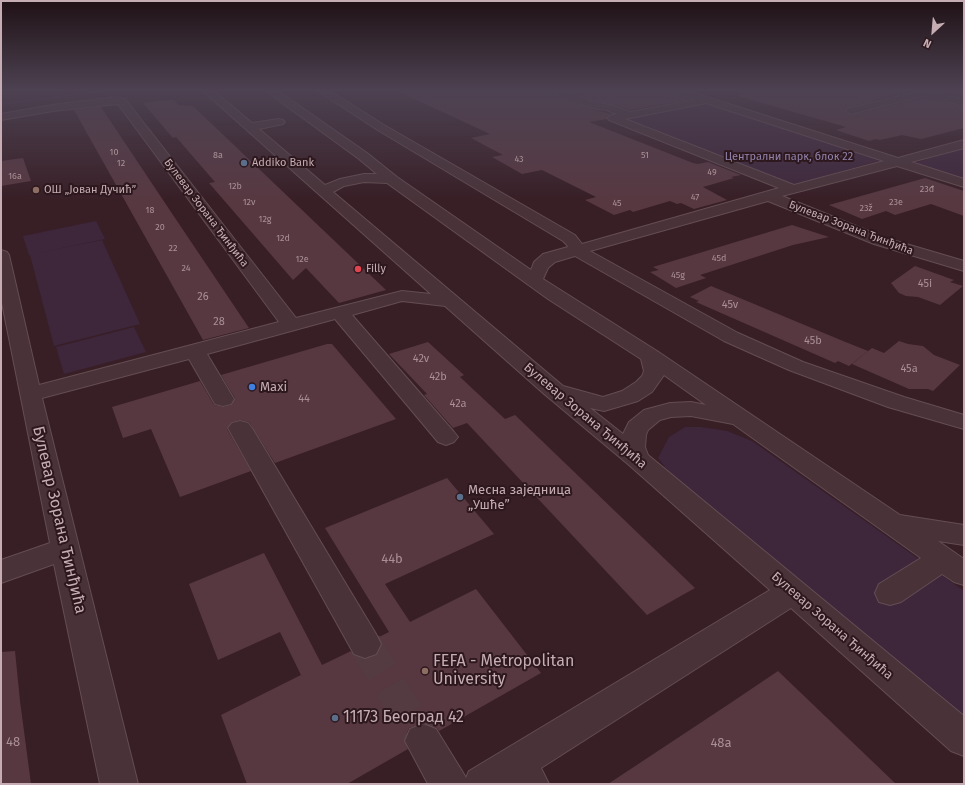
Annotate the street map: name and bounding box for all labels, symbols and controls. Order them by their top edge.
north arrow [913,12,953,52]
text: N [921,36,934,51]
house number: 10 [110,147,118,157]
house number: 8a [213,150,223,160]
house number: 51 [641,150,649,160]
park label: Централни парк, блок 22 [725,150,853,164]
house number: 43 [514,154,524,164]
street label: Булевар Зорана Ђинђића [161,156,251,270]
place label: Addiko Bank [252,156,314,170]
house number: 12 [117,158,125,168]
marker: Addiko Bank [239,158,249,168]
house number: 49 [707,167,717,177]
house number: 16a [8,171,22,181]
house number: 12b [228,181,242,191]
place label: ОШ „Јован Дучић” [44,183,136,197]
house number: 23đ [920,184,934,194]
marker: ОШ „Јован Дучић” [31,185,41,195]
house number: 47 [691,192,699,202]
house number: 12v [243,197,255,207]
house number: 23e [889,197,903,207]
house number: 45 [612,198,622,208]
street label: Булевар Зорана Ђинђића [787,198,915,258]
house number: 23ž [860,203,872,213]
house number: 18 [146,205,154,215]
house number: 12g [259,214,271,224]
house number: 20 [155,222,165,232]
house number: 12d [276,233,290,243]
house number: 22 [169,243,177,253]
house number: 45d [712,253,726,263]
house number: 12e [295,254,309,264]
place label: Filly [366,262,386,276]
house number: 24 [182,263,190,273]
marker: Filly [353,264,363,274]
house number: 45g [671,270,685,280]
house number: 45i [918,277,932,291]
house number: 26 [197,290,209,304]
house number: 45v [722,298,738,312]
house number: 28 [213,315,225,329]
house number: 45b [804,334,822,348]
house number: 42v [413,352,429,366]
street label: Булевар Зорана Ђинђића [520,360,650,472]
house number: 45a [900,362,918,376]
house number: 42b [429,370,447,384]
place label: Maxi [260,379,287,395]
marker: Maxi [247,382,257,392]
house number: 44 [298,392,310,406]
house number: 42a [450,397,466,411]
street label: Булевар Зорана Ђинђића [28,424,90,616]
place label: Месна заједница „Ушће” [468,482,571,513]
marker: Месна заједница „Ушће” [455,492,465,502]
house number: 44b [381,551,403,567]
street label: Булевар Зорана Ђинђића [768,569,896,683]
place label: FEFA - Metropolitan University [433,652,574,690]
marker: FEFA - Metropolitan University [420,666,430,676]
place label: 11173 Београд 42 [343,708,464,728]
marker: 11173 Београд 42 [330,713,340,723]
house number: 48 [6,734,20,750]
house number: 48a [710,735,732,751]

